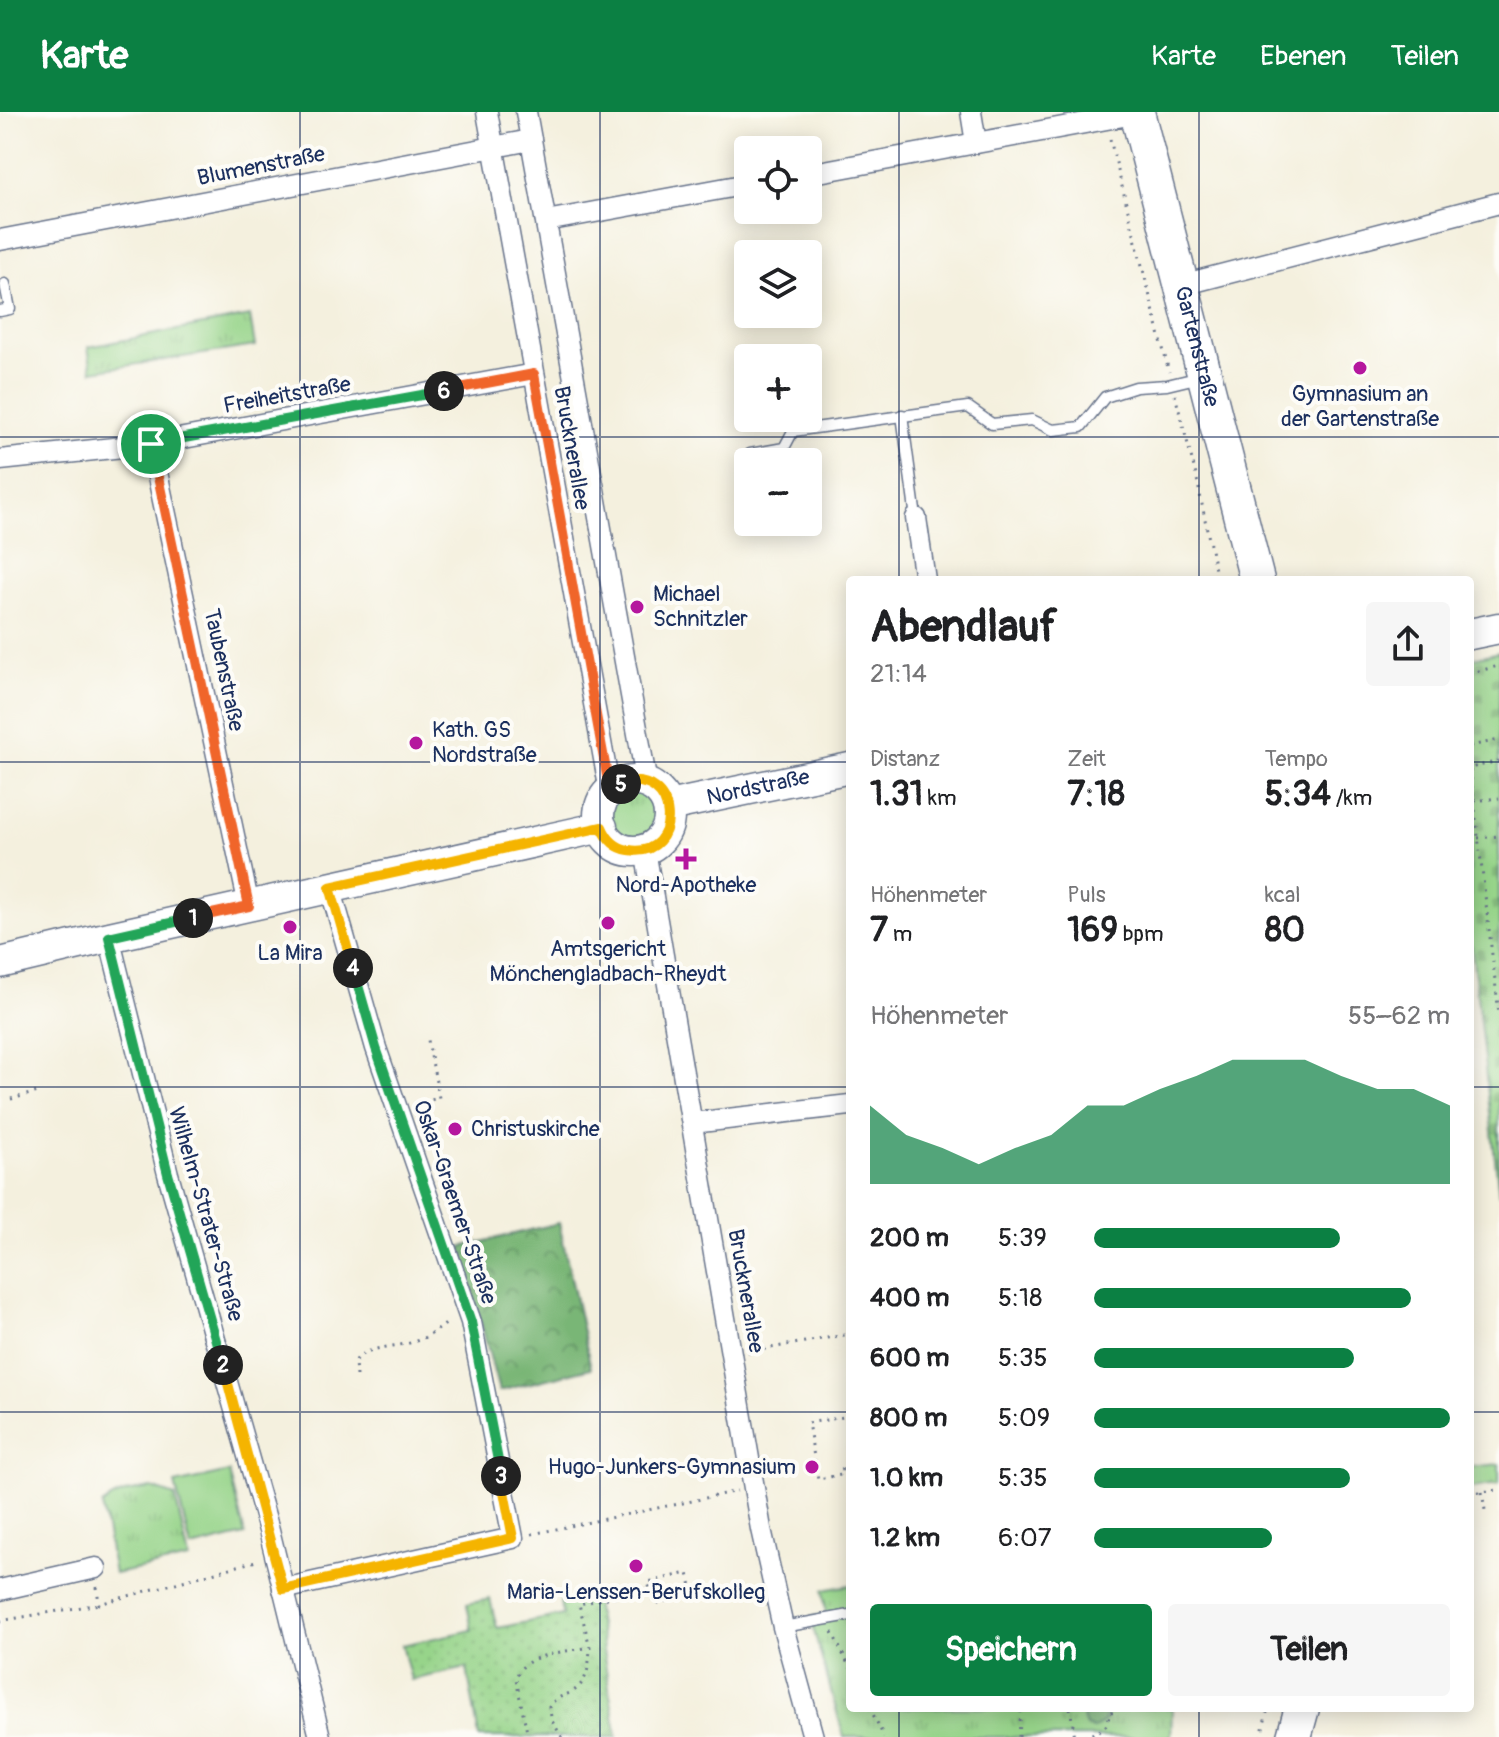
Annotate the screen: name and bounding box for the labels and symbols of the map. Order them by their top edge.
street label: Blumenstraße [195,140,327,192]
street label: Gartenstraße [1168,283,1226,410]
marker: Gymnasium an der Gartenstraße [1351,359,1369,377]
street label: Freiheitstraße [221,370,353,420]
pin: 6 [424,371,464,411]
place label: Gymnasium an der Gartenstraße [1281,380,1439,433]
street label: Brucknerallee [547,384,597,512]
pin [117,410,185,478]
place label: Michael Schnitzler [653,580,748,633]
marker: Michael Schnitzler [628,598,646,616]
street label: Taubenstraße [197,606,251,734]
place label: Kath. GS Nordstraße [432,716,537,769]
marker: Kath. GS Nordstraße [407,734,425,752]
street label: Nordstraße [704,763,812,812]
pin: 5 [601,764,641,804]
marker: Nord-Apotheke [677,850,695,868]
place label: Nord-Apotheke [616,871,757,899]
pin: 1 [173,898,213,938]
marker: Amtsgericht Mönchengladbach-Rheydt [599,914,617,932]
marker: La Mira [281,918,299,936]
place label: Amtsgericht Mönchengladbach-Rheydt [490,935,727,988]
place label: La Mira [257,939,323,967]
pin: 4 [333,948,373,988]
street label: Oskar-Graemer-Straße [407,1096,503,1308]
street label: Wilhelm-Strater-Straße [162,1103,250,1325]
place label: Christuskirche [471,1115,600,1143]
marker: Christuskirche [446,1120,464,1138]
street label: Brucknerallee [721,1227,771,1355]
pin: 2 [203,1345,243,1385]
place label: Hugo-Junkers-Gymnasium [548,1453,796,1481]
pin: 3 [481,1456,521,1496]
marker: Hugo-Junkers-Gymnasium [803,1458,821,1476]
marker: Maria-Lenssen-Berufskolleg [627,1557,645,1575]
place label: Maria-Lenssen-Berufskolleg [507,1578,765,1606]

